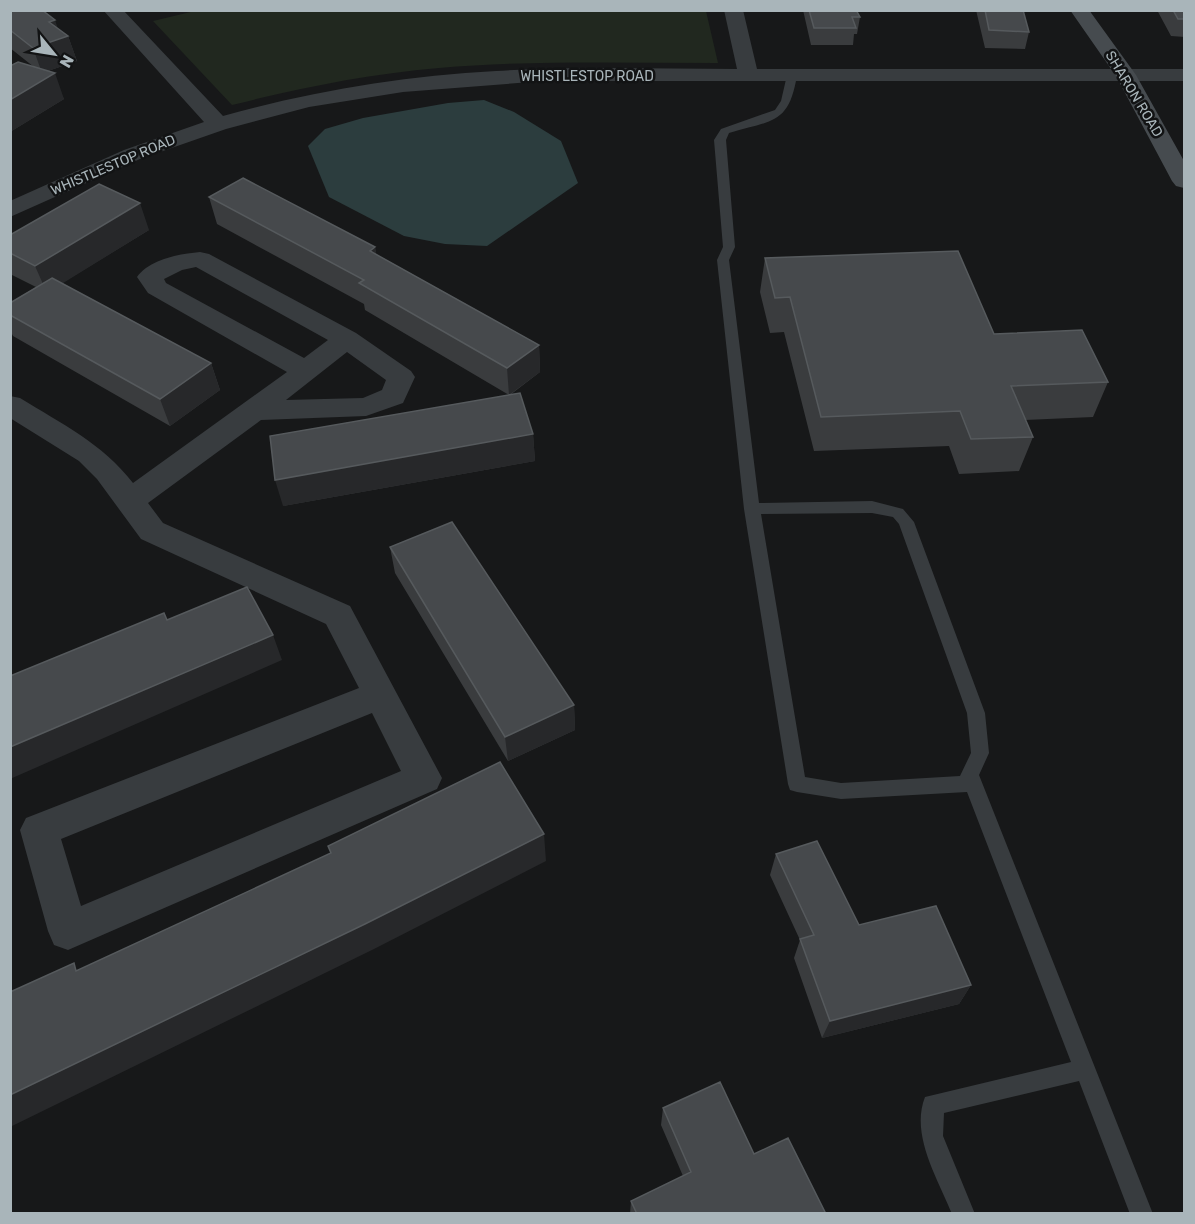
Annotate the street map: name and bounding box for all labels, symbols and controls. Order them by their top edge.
north arrow [24,24,84,84]
street label: SHARON ROAD [1102,48,1166,140]
text: N [55,52,78,71]
street label: WHISTLESTOP ROAD [520,68,654,85]
street label: WHISTLESTOP ROAD [48,131,178,199]

